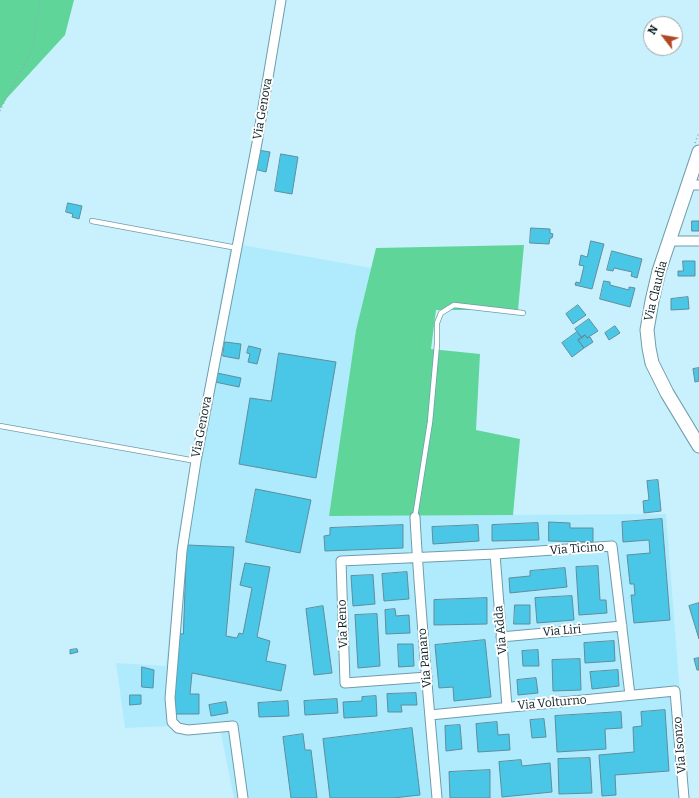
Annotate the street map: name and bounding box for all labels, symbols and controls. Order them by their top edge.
north arrow [643,16,683,56]
text: N [645,23,661,37]
street label: Via Genova [250,77,276,141]
street label: Via Claudia [642,259,670,323]
street label: Via Genova [189,395,215,459]
street label: Via Ticino [549,540,605,558]
street label: Via Reno [335,599,351,649]
street label: Via Adda [492,605,510,655]
street label: Via Liri [542,622,582,640]
street label: Via Panaro [415,628,435,688]
street label: Via Volturno [517,693,587,713]
street label: Via Isonzo [670,716,690,774]

